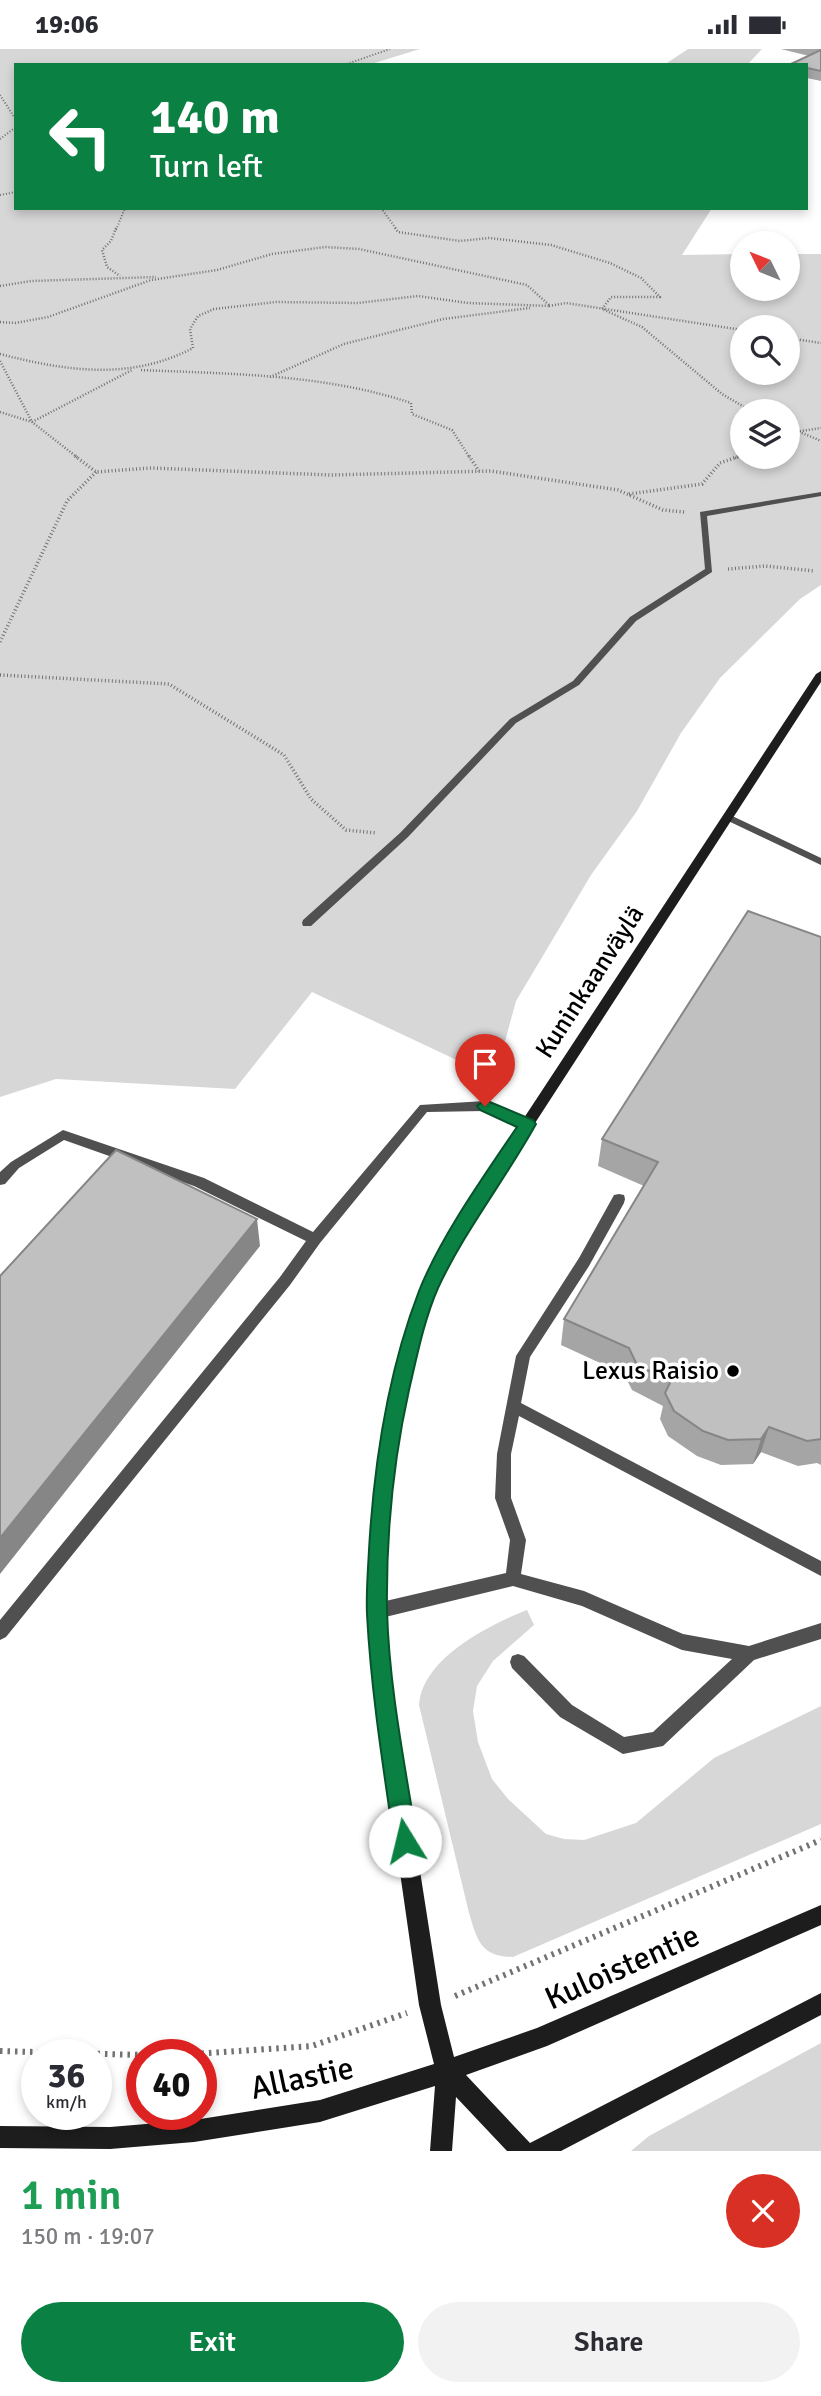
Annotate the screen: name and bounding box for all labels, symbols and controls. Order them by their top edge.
text: 19:06 [35,9,99,41]
text: 140 m [150,87,280,147]
icon: left [35,91,126,182]
text: Turn left [150,147,263,186]
north arrow [730,231,800,301]
map controls [730,231,800,469]
button: search [730,315,800,385]
button: layers [730,399,800,469]
street label: Kuninkaanväylä [529,900,651,1064]
pin [455,1034,515,1106]
icon: arrive [466,1045,504,1083]
place label: Lexus Raisio [582,1355,719,1387]
marker: Lexus Raisio [725,1363,741,1379]
position arrow [368,1804,442,1878]
street label: Kuloistentie [539,1916,705,2018]
speed limit sign: 40 [126,2039,217,2130]
street label: Allastie [247,2048,357,2108]
text: 36 [48,2054,85,2097]
text: km/h [46,2091,87,2113]
text: 1 min [21,2170,122,2221]
button: close [726,2174,800,2248]
text: 150 m · 19:07 [21,2222,155,2251]
button: Exit [21,2302,404,2382]
button: Share [418,2302,800,2382]

